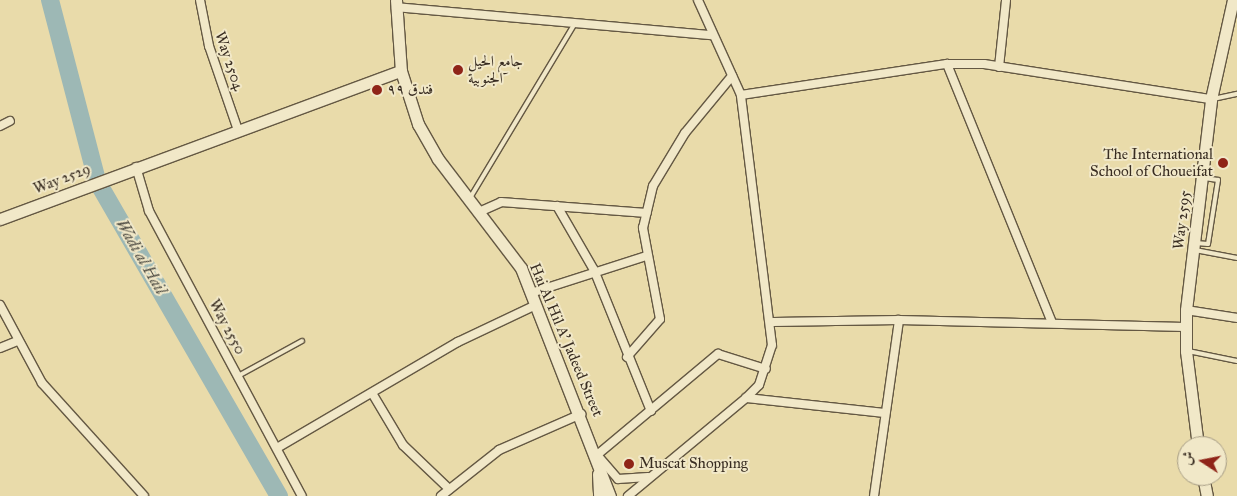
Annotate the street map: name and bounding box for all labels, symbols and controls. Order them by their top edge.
street label: Way 2504 [211,29,247,93]
place label: جامع الحيل الجنوبية [468,52,523,87]
marker: جامع الحيل الجنوبية [452,64,464,76]
place label: فندق ٩٩ [387,81,433,99]
marker: فندق ٩٩ [371,84,383,96]
place label: The International School of Choueifat [1090,145,1213,180]
marker: The International School of Choueifat [1217,157,1229,169]
street label: Way 2529 [31,160,93,198]
street label: Way 2595 [1169,190,1195,250]
water label: Wadi al Hail [112,216,170,298]
street label: Hai Al Hil A' Jadeed Street [525,260,607,420]
street label: Way 2550 [205,296,249,358]
north arrow [1177,436,1227,486]
text: ش [1178,450,1197,467]
place label: Muscat Shopping [639,455,748,473]
marker: Muscat Shopping [623,458,635,470]

